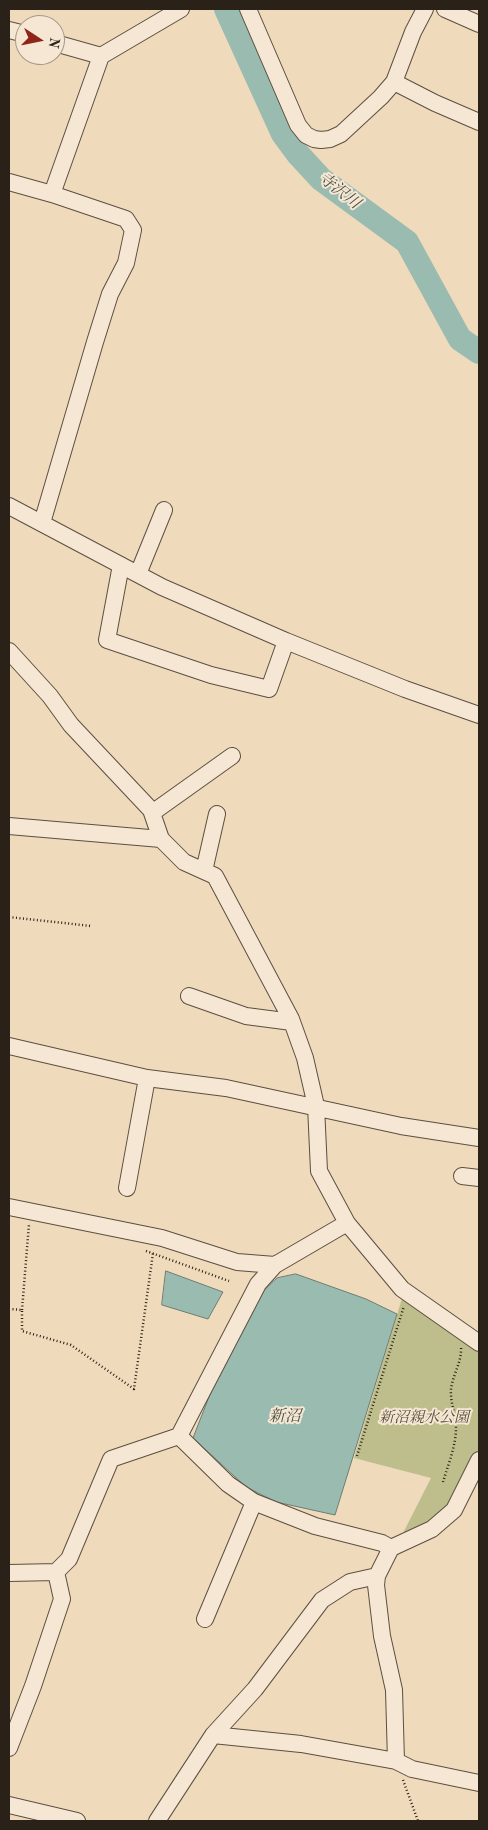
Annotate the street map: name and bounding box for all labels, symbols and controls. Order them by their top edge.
north arrow [15,15,65,65]
text: N [46,36,62,49]
water label: 寺沢川 [314,169,364,213]
water label: 新沼 [269,1407,301,1427]
park label: 新沼親水公園 [379,1409,469,1427]

